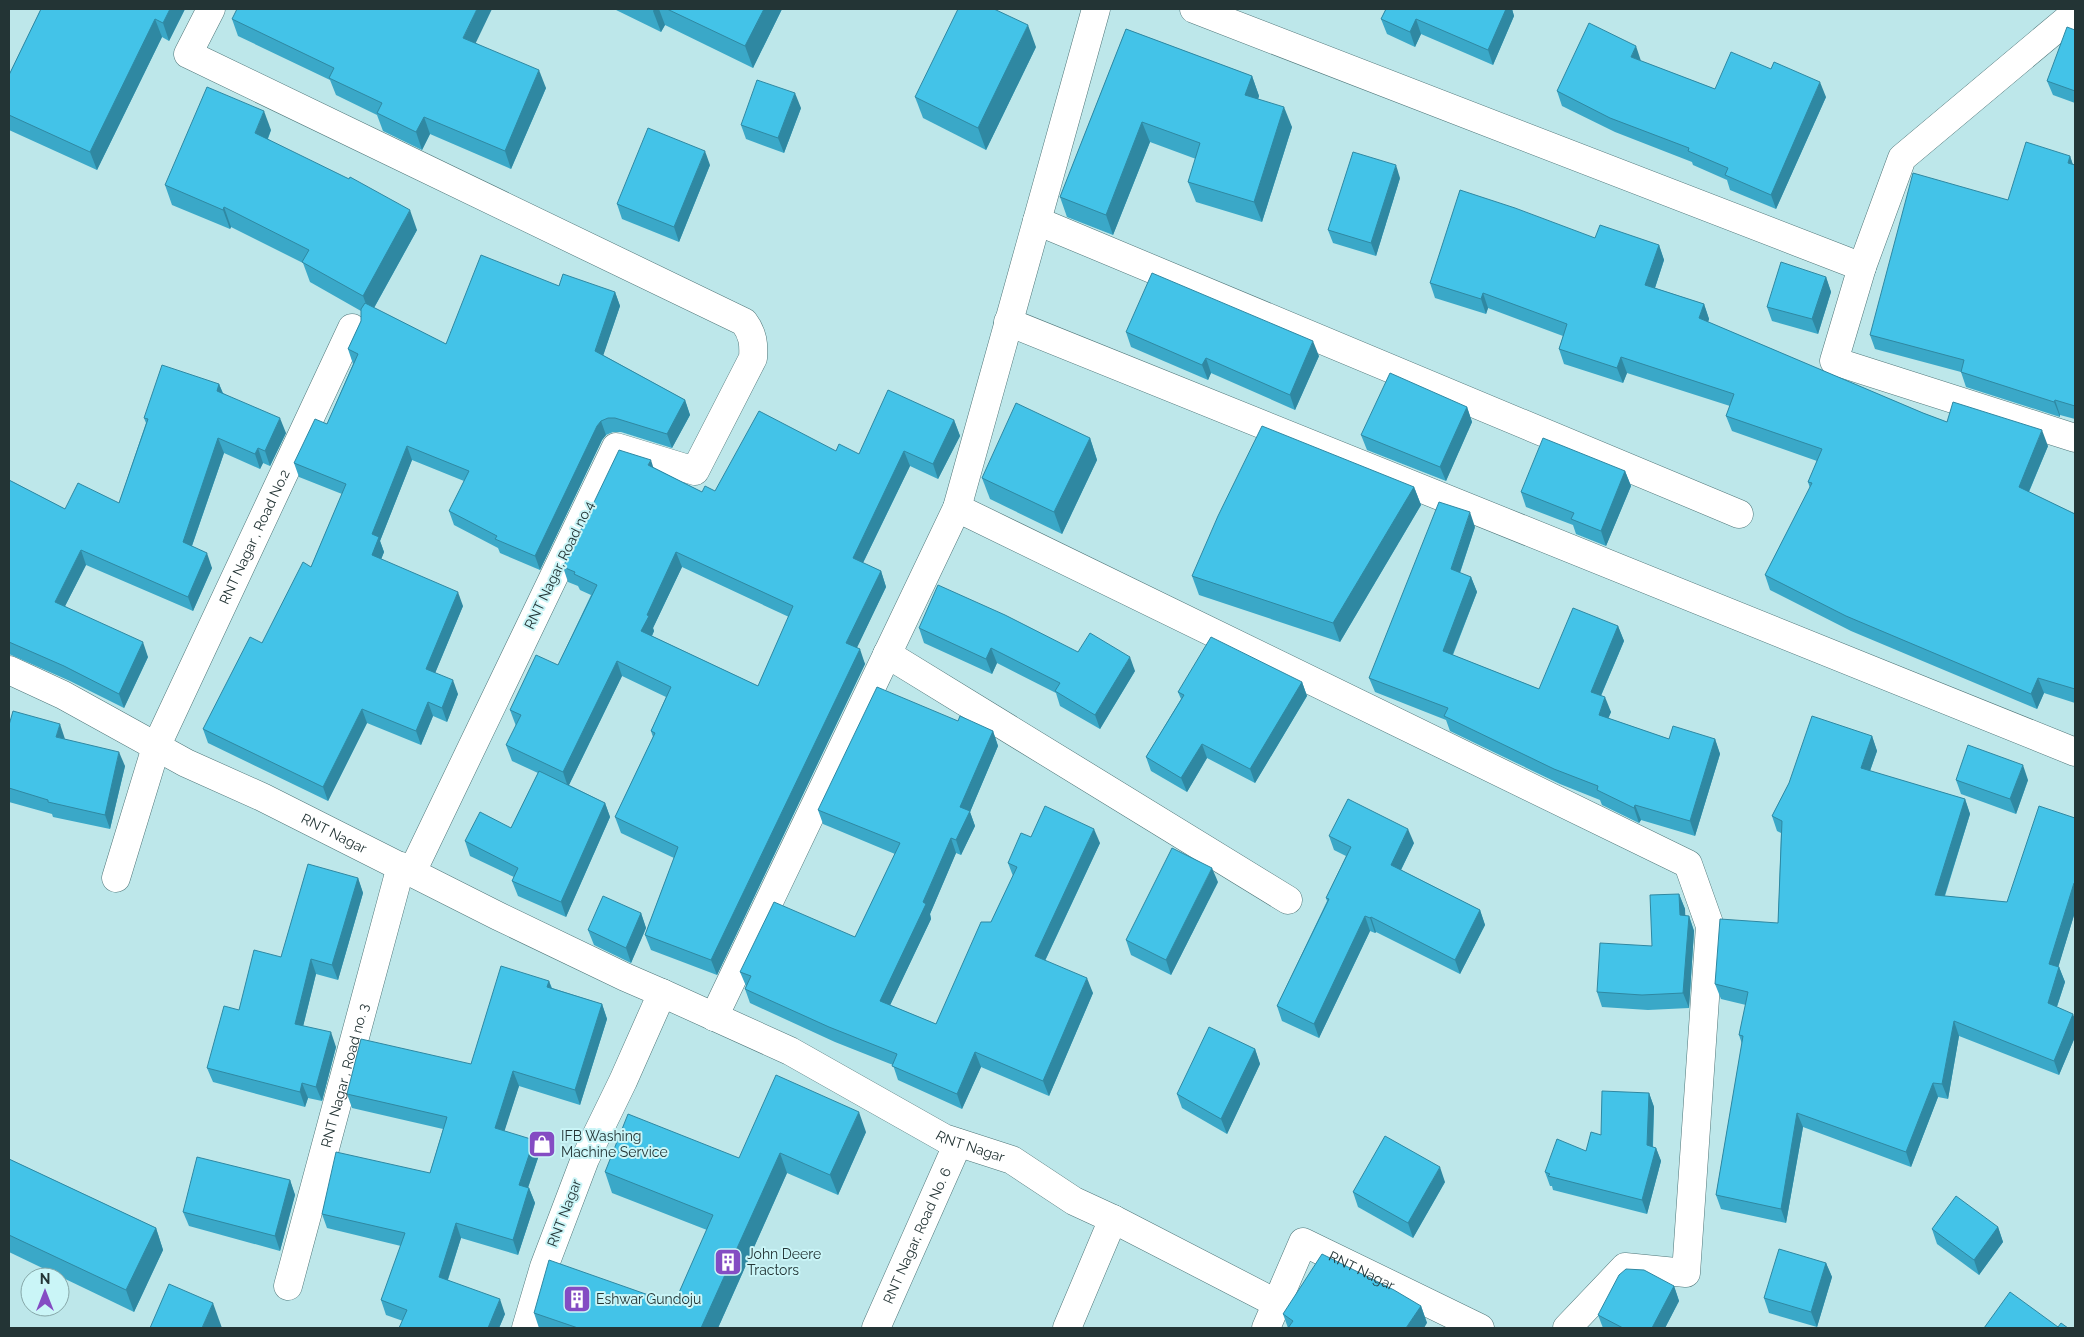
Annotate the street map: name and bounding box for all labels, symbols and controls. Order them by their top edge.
street label: RNT Nagar , Road No.2 [216,467,293,607]
street label: RNT Nagar, Road no.4 [521,498,597,632]
street label: RNT Nagar [299,810,370,857]
street label: RNT Nagar , Road no. 3 [318,1002,372,1149]
street label: RNT Nagar [933,1127,1007,1165]
place label: IFB Washing Machine Service [561,1128,668,1160]
shop icon: IFB Washing Machine Service [527,1129,557,1159]
street label: RNT Nagar, Road No. 6 [880,1165,954,1306]
street label: RNT Nagar [544,1177,584,1249]
place label: John Deere Tractors [747,1246,821,1278]
building icon: John Deere Tractors [713,1247,743,1277]
street label: RNT Nagar [1326,1248,1397,1293]
north arrow [20,1267,70,1317]
text: N [40,1271,50,1287]
building icon: Eshwar Gundoju [562,1284,592,1314]
place label: Eshwar Gundoju [596,1291,701,1307]

